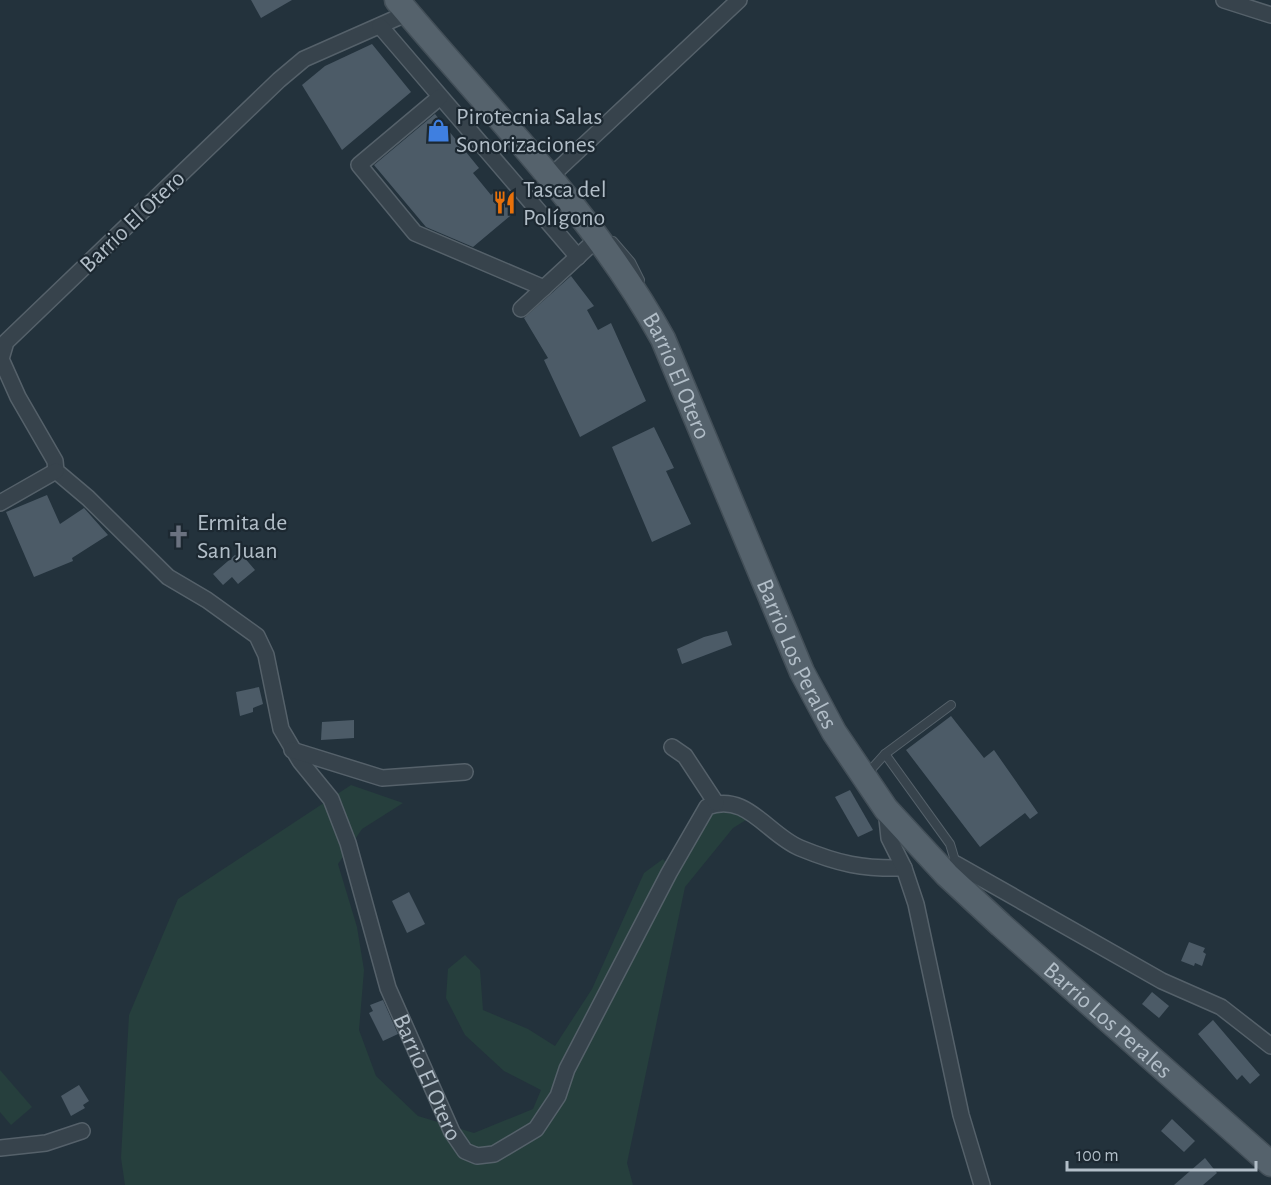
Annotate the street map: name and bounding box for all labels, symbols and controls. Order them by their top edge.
place label: Pirotecnia Salas Sonorizaciones [456,105,602,157]
shop icon: Pirotecnia Salas Sonorizaciones [425,117,451,143]
street label: Barrio El Otero [76,166,190,277]
place label: Tasca del Polígono [523,178,607,230]
restaurant icon: Tasca del Polígono [492,190,518,216]
street label: Barrio El Otero [638,309,714,443]
place label: Ermita de San Juan [197,511,287,563]
church icon: Ermita de San Juan [166,523,192,549]
street label: Barrio Los Perales [752,576,841,733]
street label: Barrio Los Perales [1039,958,1176,1083]
street label: Barrio El Otero [388,1011,465,1146]
scale bar [1067,1134,1256,1172]
text: 100 m [1076,1147,1119,1165]

